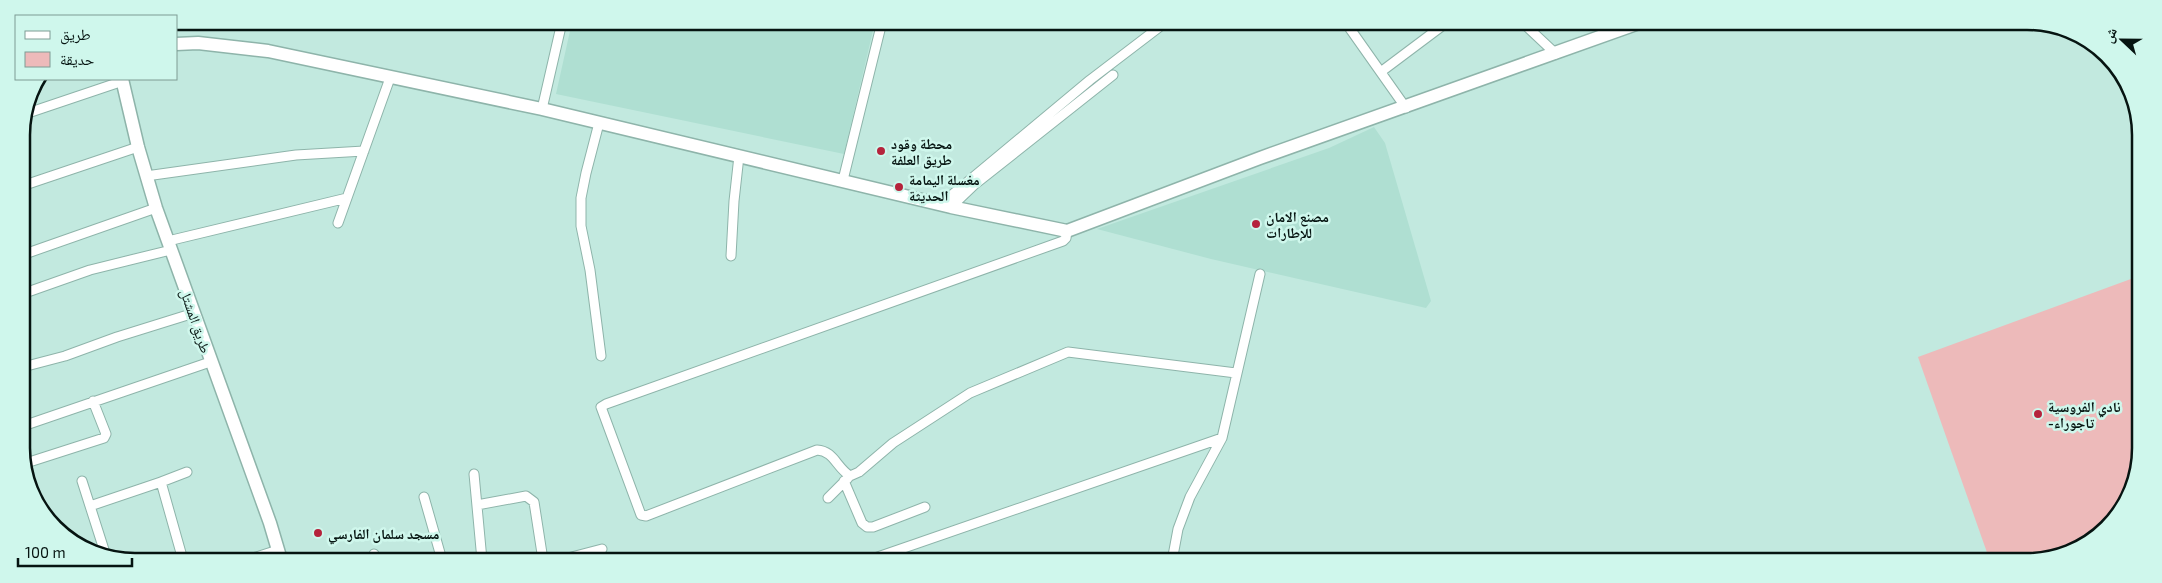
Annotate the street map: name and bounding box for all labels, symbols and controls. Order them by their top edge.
legend [15,15,178,80]
north arrow [2097,15,2147,65]
text: طريق [60,25,91,45]
text: ش [2099,25,2121,45]
text: حديقة [60,50,95,68]
place label: محطة وقود طريق العلفة [891,135,952,169]
marker: محطة وقود طريق العلفة [875,145,887,157]
place label: مغسلة اليمامة الحديثة [909,171,980,204]
marker: مغسلة اليمامة الحديثة [893,181,905,193]
place label: مصنع الامان للإطارات [1266,208,1329,241]
marker: مصنع الامان للإطارات [1250,218,1262,230]
street label: طريق المشتل [175,287,215,356]
place label: نادي الفروسية -تاجوراء [2048,398,2121,431]
marker: نادي الفروسية -تاجوراء [2032,408,2044,420]
place label: مسجد سلمان الفارسي [328,525,439,545]
marker: مسجد سلمان الفارسي [312,527,324,539]
scale bar [18,536,131,568]
text: 100 m [25,543,66,561]

